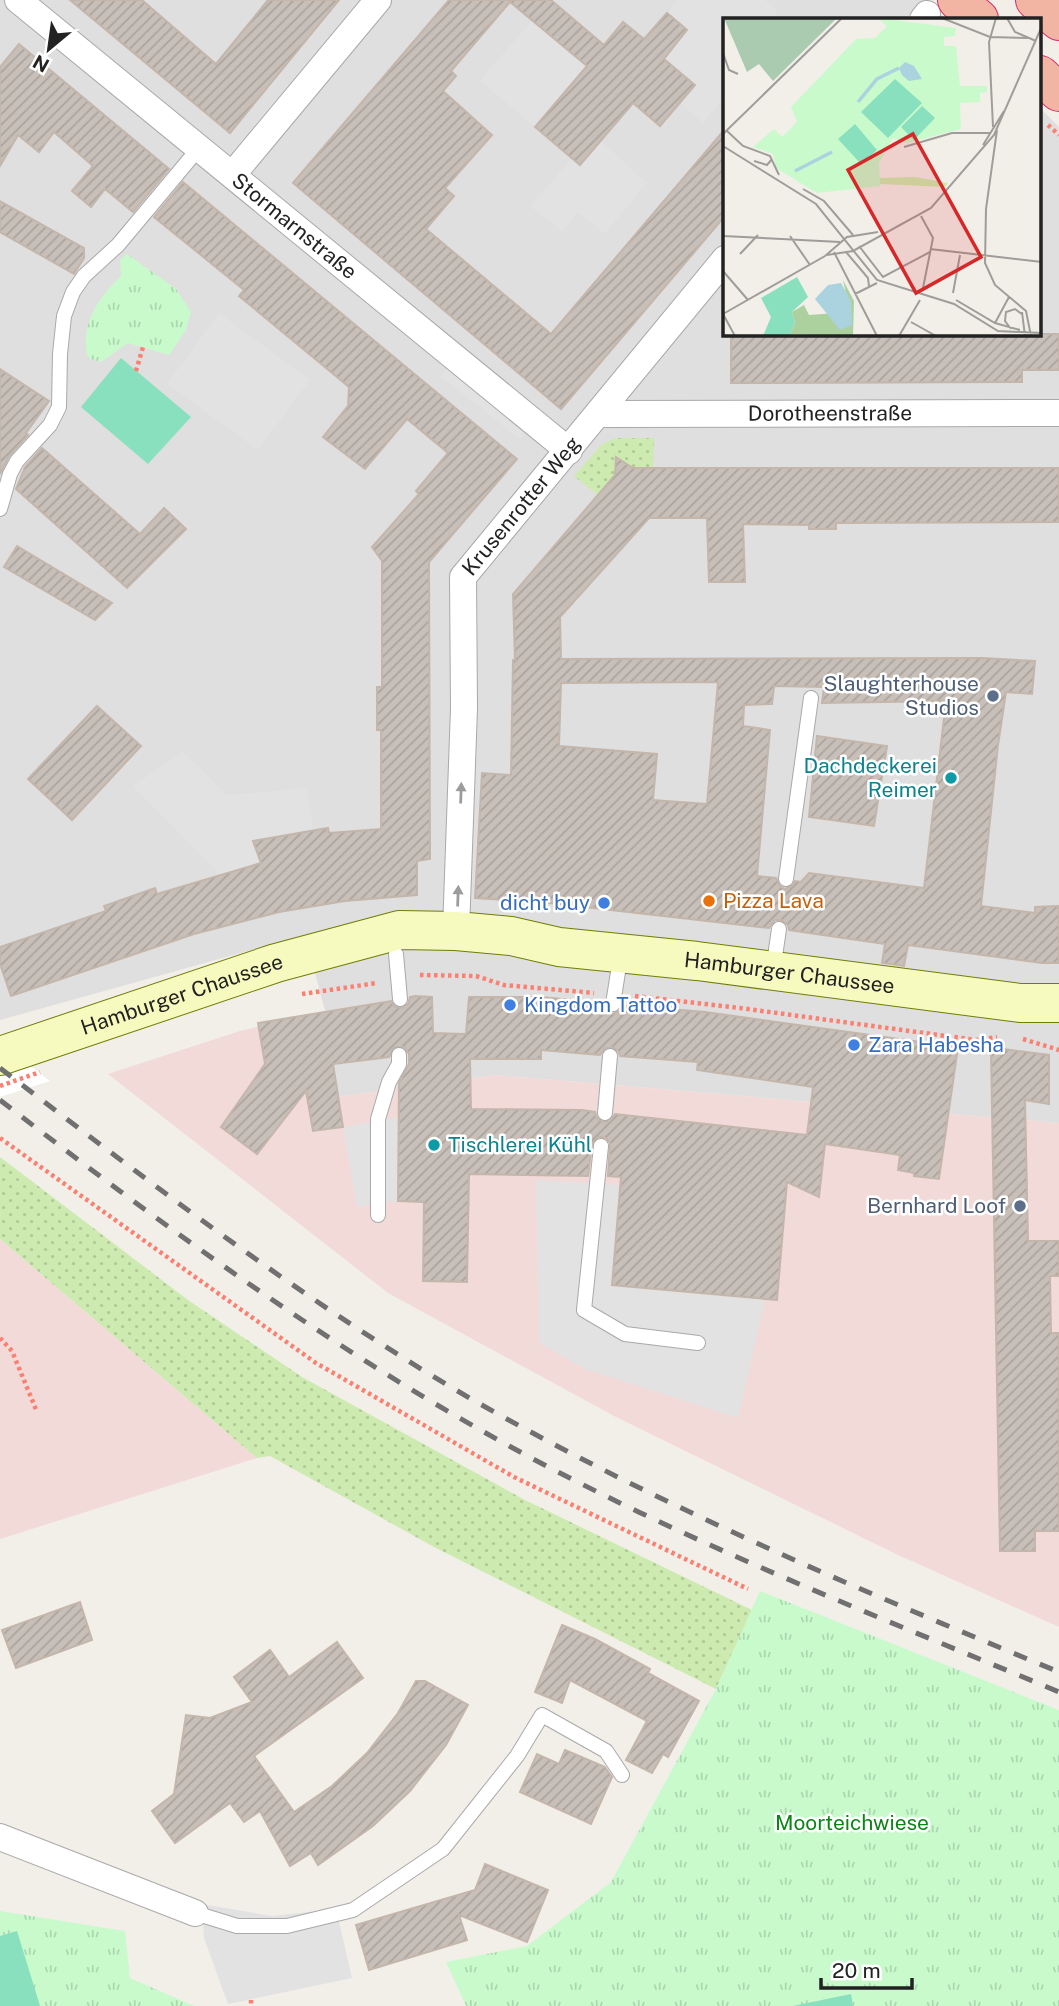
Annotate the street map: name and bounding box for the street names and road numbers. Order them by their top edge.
street label: Stormarnstraße [227,167,362,284]
street label: Dorotheenstraße [748,400,912,426]
street label: Krusenrotter Weg [456,431,586,580]
street label: Hamburger Chaussee [683,947,896,999]
street label: Hamburger Chaussee [77,949,286,1040]

